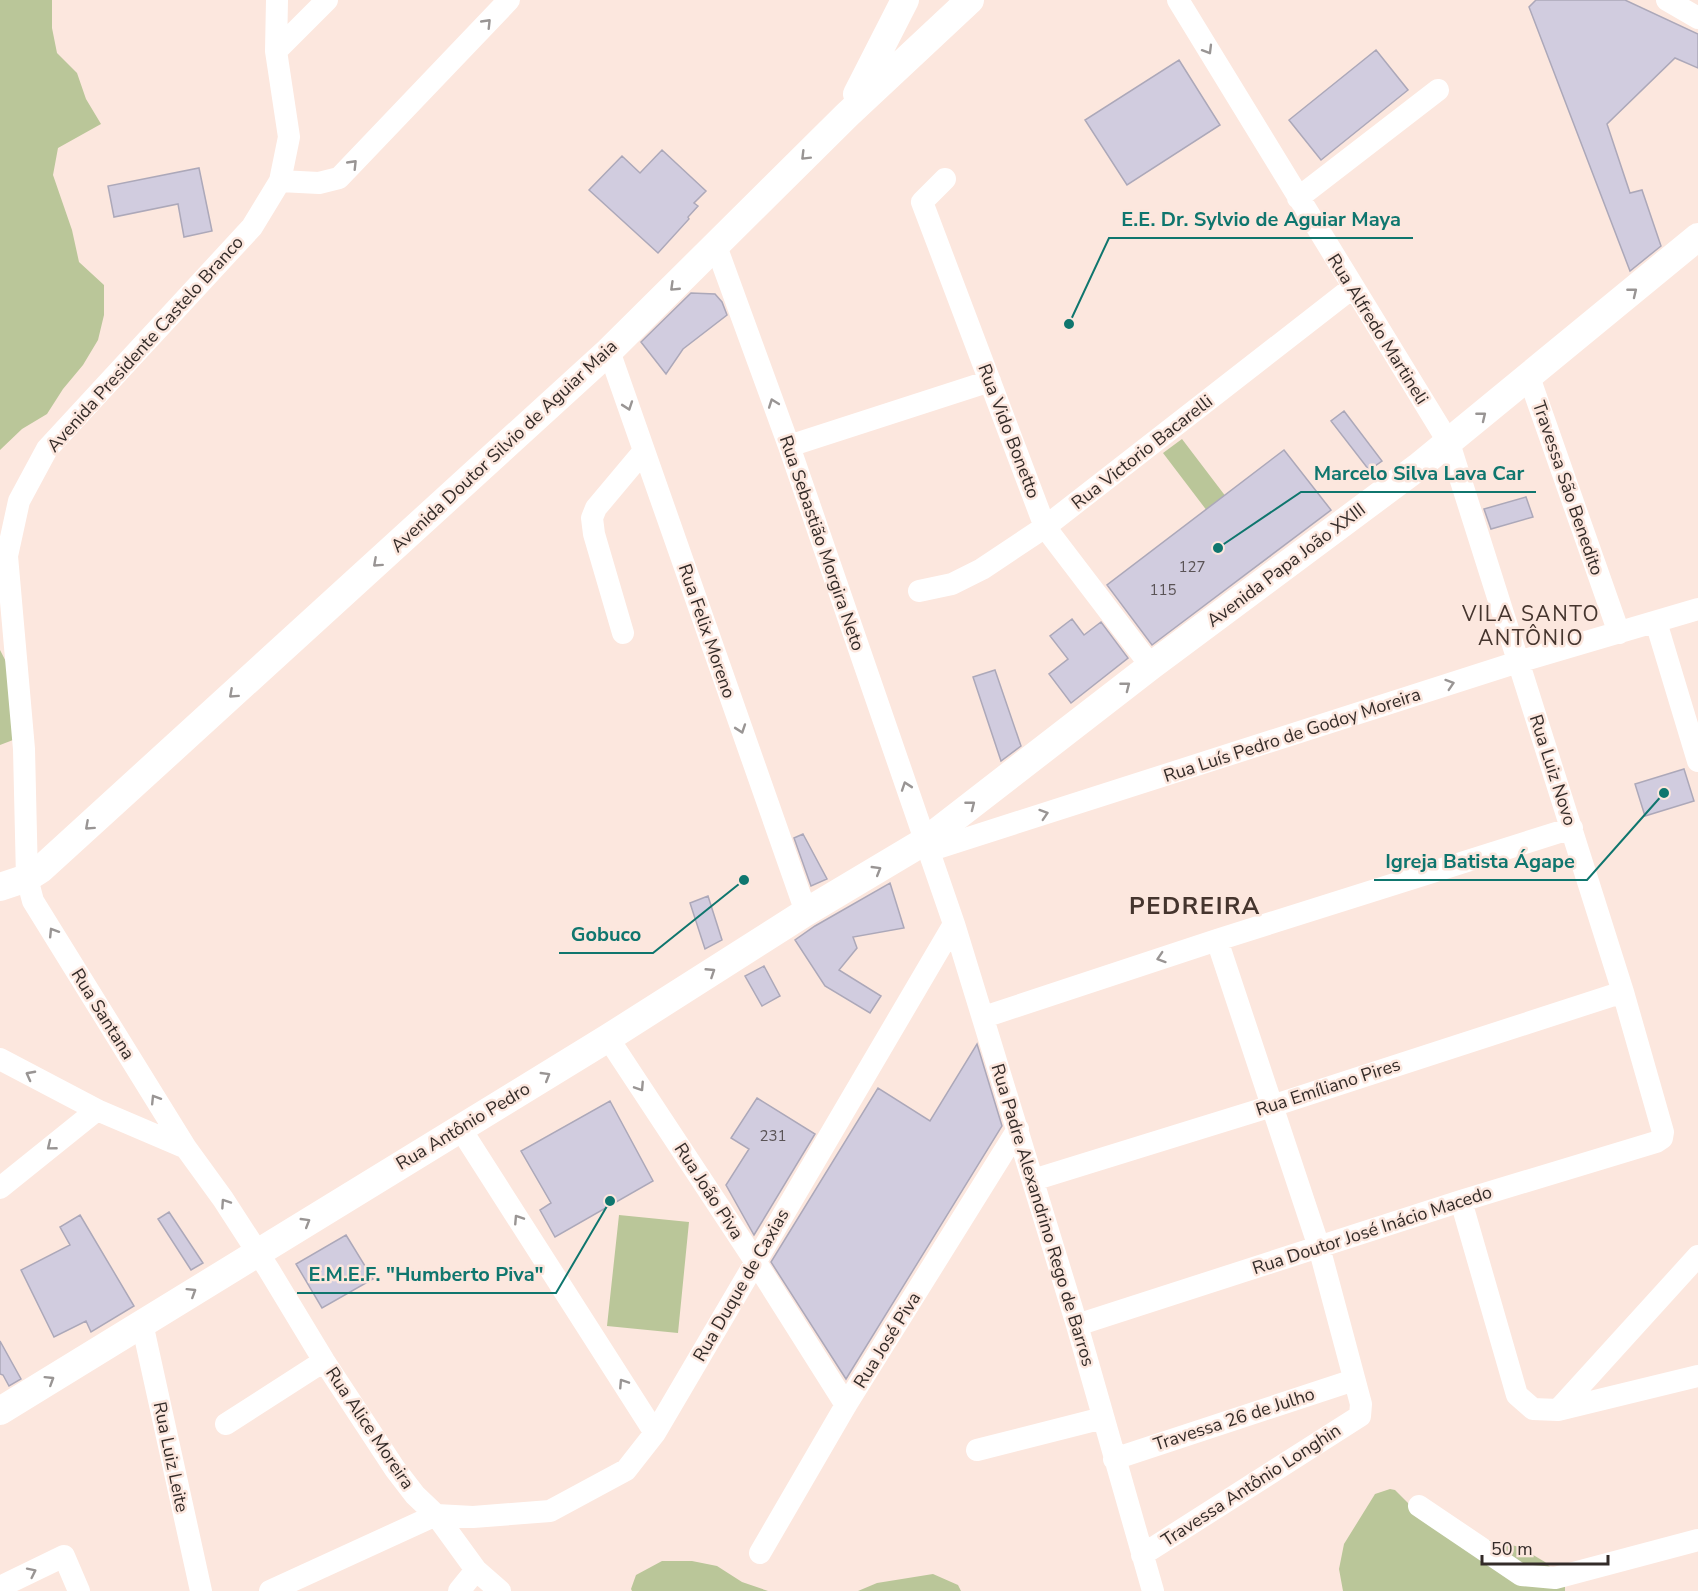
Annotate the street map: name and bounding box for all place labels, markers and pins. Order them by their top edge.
callout: E.E. Dr. Sylvio de Aguiar Maya [1109,200,1413,238]
callout: Marcelo Silva Lava Car [1301,454,1536,492]
callout: Igreja Batista Ágape [1374,842,1587,880]
callout: Gobuco [559,915,653,953]
callout: E.M.E.F. "Humberto Piva" [297,1255,556,1293]

